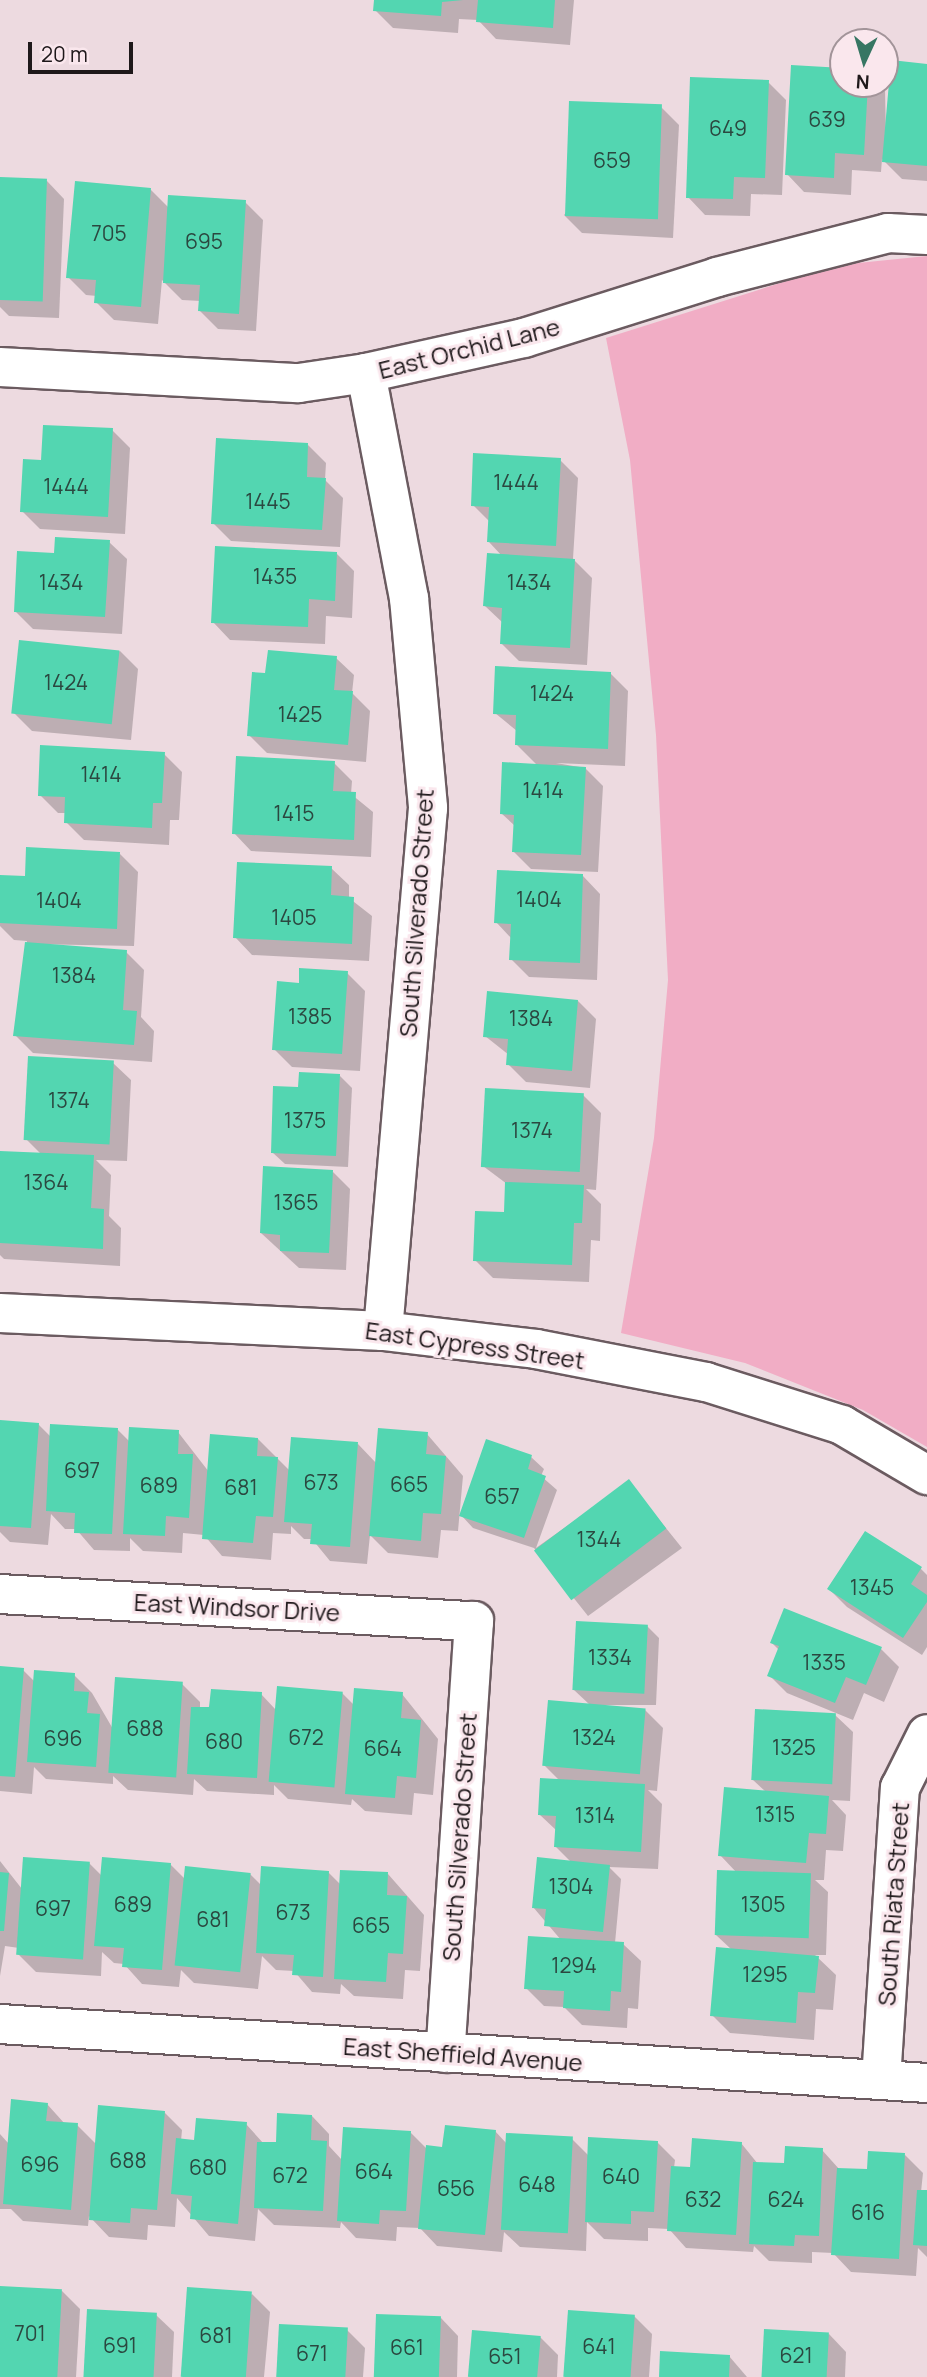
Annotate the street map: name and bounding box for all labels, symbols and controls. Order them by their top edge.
scale bar [32,28,136,72]
north arrow [829,28,899,98]
text: 20 m [41,40,88,68]
text: N [855,69,870,95]
house number: 639 [808,106,846,132]
house number: 649 [709,115,747,141]
house number: 659 [593,147,631,173]
house number: 705 [91,220,127,246]
house number: 695 [185,228,223,254]
street label: East Orchid Lane [375,312,563,384]
house number: 1444 [493,469,539,495]
house number: 1444 [43,473,89,499]
house number: 1445 [245,488,291,514]
house number: 1435 [253,563,297,589]
house number: 1434 [39,569,83,595]
house number: 1434 [507,569,551,595]
house number: 1424 [44,669,88,695]
house number: 1424 [530,680,574,706]
house number: 1425 [278,701,322,727]
house number: 1414 [80,761,122,787]
house number: 1414 [522,777,564,803]
street label: South Silverado Street [393,788,439,1038]
house number: 1415 [274,800,314,826]
house number: 1404 [516,886,562,912]
house number: 1404 [36,887,82,913]
house number: 1405 [271,904,317,930]
house number: 1384 [52,962,96,988]
house number: 1385 [288,1003,332,1029]
house number: 1384 [509,1005,553,1031]
house number: 1374 [48,1087,90,1113]
house number: 1375 [284,1107,326,1133]
house number: 1374 [511,1117,553,1143]
house number: 1364 [23,1169,69,1195]
house number: 1365 [274,1189,318,1215]
street label: East Cypress Street [364,1315,586,1375]
house number: 697 [64,1457,100,1483]
house number: 673 [303,1469,339,1495]
house number: 665 [390,1471,428,1497]
house number: 689 [140,1472,178,1498]
house number: 681 [224,1474,258,1500]
house number: 657 [484,1483,520,1509]
house number: 1344 [577,1526,621,1552]
house number: 1345 [850,1574,894,1600]
street label: East Windsor Drive [133,1587,341,1627]
house number: 1334 [588,1644,632,1670]
house number: 1335 [802,1649,846,1675]
street label: South Silverado Street [436,1712,482,1962]
house number: 688 [126,1715,164,1741]
house number: 672 [288,1724,324,1750]
house number: 1324 [572,1724,616,1750]
house number: 696 [44,1725,82,1751]
house number: 680 [205,1728,243,1754]
house number: 1325 [772,1734,816,1760]
house number: 664 [364,1735,402,1761]
house number: 1315 [755,1801,795,1827]
street label: South Riata Street [872,1801,914,2007]
house number: 1314 [575,1802,615,1828]
house number: 1304 [549,1873,593,1899]
house number: 689 [114,1891,152,1917]
house number: 1305 [741,1891,785,1917]
house number: 697 [35,1895,71,1921]
house number: 673 [275,1899,311,1925]
house number: 681 [196,1906,230,1932]
house number: 665 [352,1912,390,1938]
house number: 1294 [551,1952,597,1978]
house number: 1295 [742,1961,788,1987]
street label: East Sheffield Avenue [342,2031,584,2077]
house number: 688 [109,2147,147,2173]
house number: 696 [21,2151,59,2177]
house number: 680 [189,2154,227,2180]
house number: 664 [355,2158,393,2184]
house number: 672 [272,2162,308,2188]
house number: 640 [602,2163,640,2189]
house number: 648 [518,2171,556,2197]
house number: 656 [437,2175,475,2201]
house number: 632 [685,2186,721,2212]
house number: 624 [768,2186,804,2212]
house number: 616 [851,2199,885,2225]
house number: 701 [14,2320,46,2346]
house number: 681 [199,2322,233,2348]
house number: 691 [103,2332,137,2358]
house number: 641 [582,2333,616,2359]
house number: 661 [390,2334,424,2360]
house number: 671 [296,2340,328,2366]
house number: 621 [779,2342,813,2368]
house number: 651 [488,2343,522,2369]

